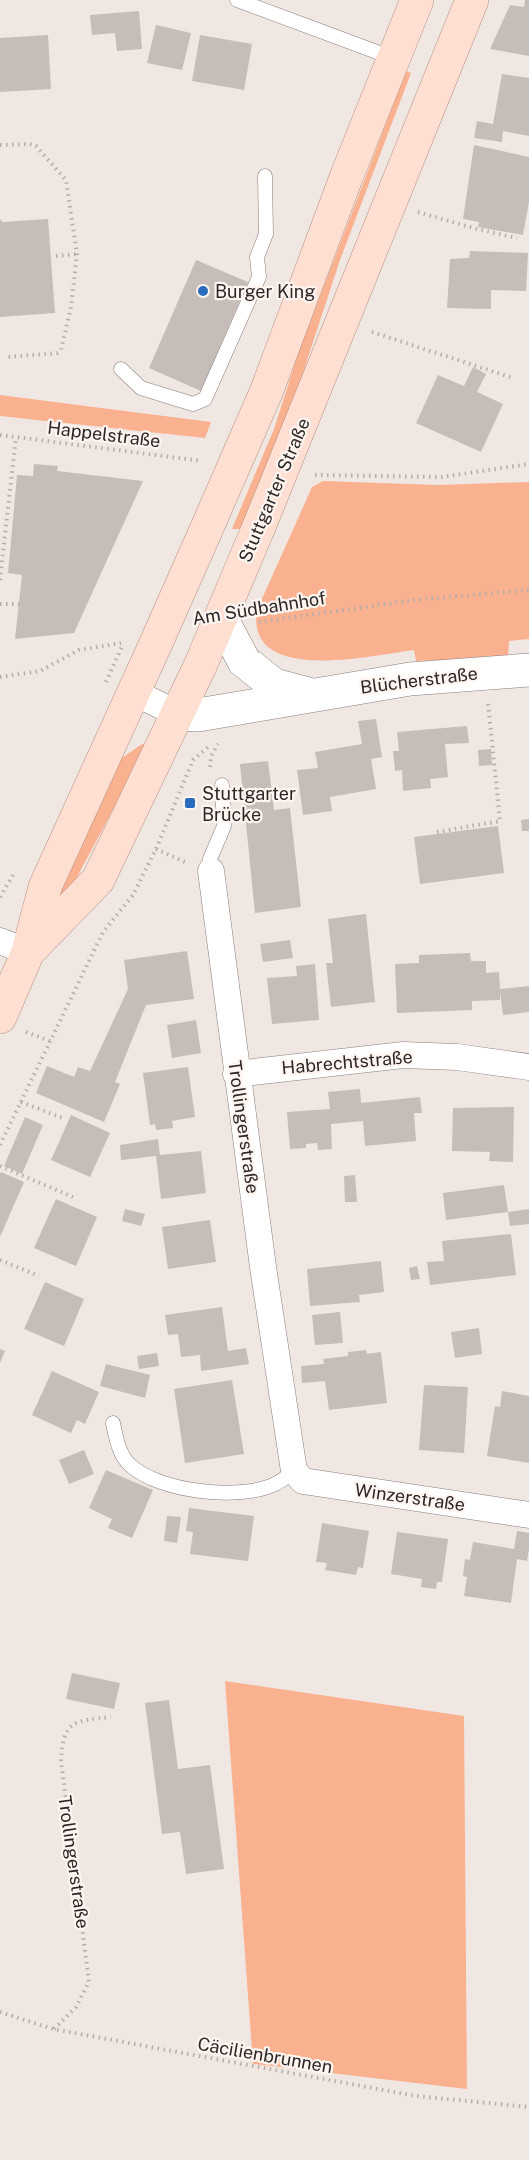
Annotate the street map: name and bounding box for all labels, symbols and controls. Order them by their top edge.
place label: Burger King [215,281,315,302]
marker: Burger King [196,284,210,298]
street label: Stuttgarter Straße [234,415,314,565]
street label: Happelstraße [46,417,162,451]
street label: Am Südbahnhof [191,587,327,629]
street label: Blücherstraße [359,662,479,698]
place label: Stuttgarter Brücke [202,783,296,825]
marker: Stuttgarter Brücke [183,796,197,810]
street label: Habrechtstraße [281,1046,413,1078]
street label: Trollingerstraße [224,1059,264,1195]
street label: Winzerstraße [353,1479,467,1515]
street label: Trollingerstraße [54,1794,94,1930]
street label: Cäcilienbrunnen [196,2033,334,2077]

